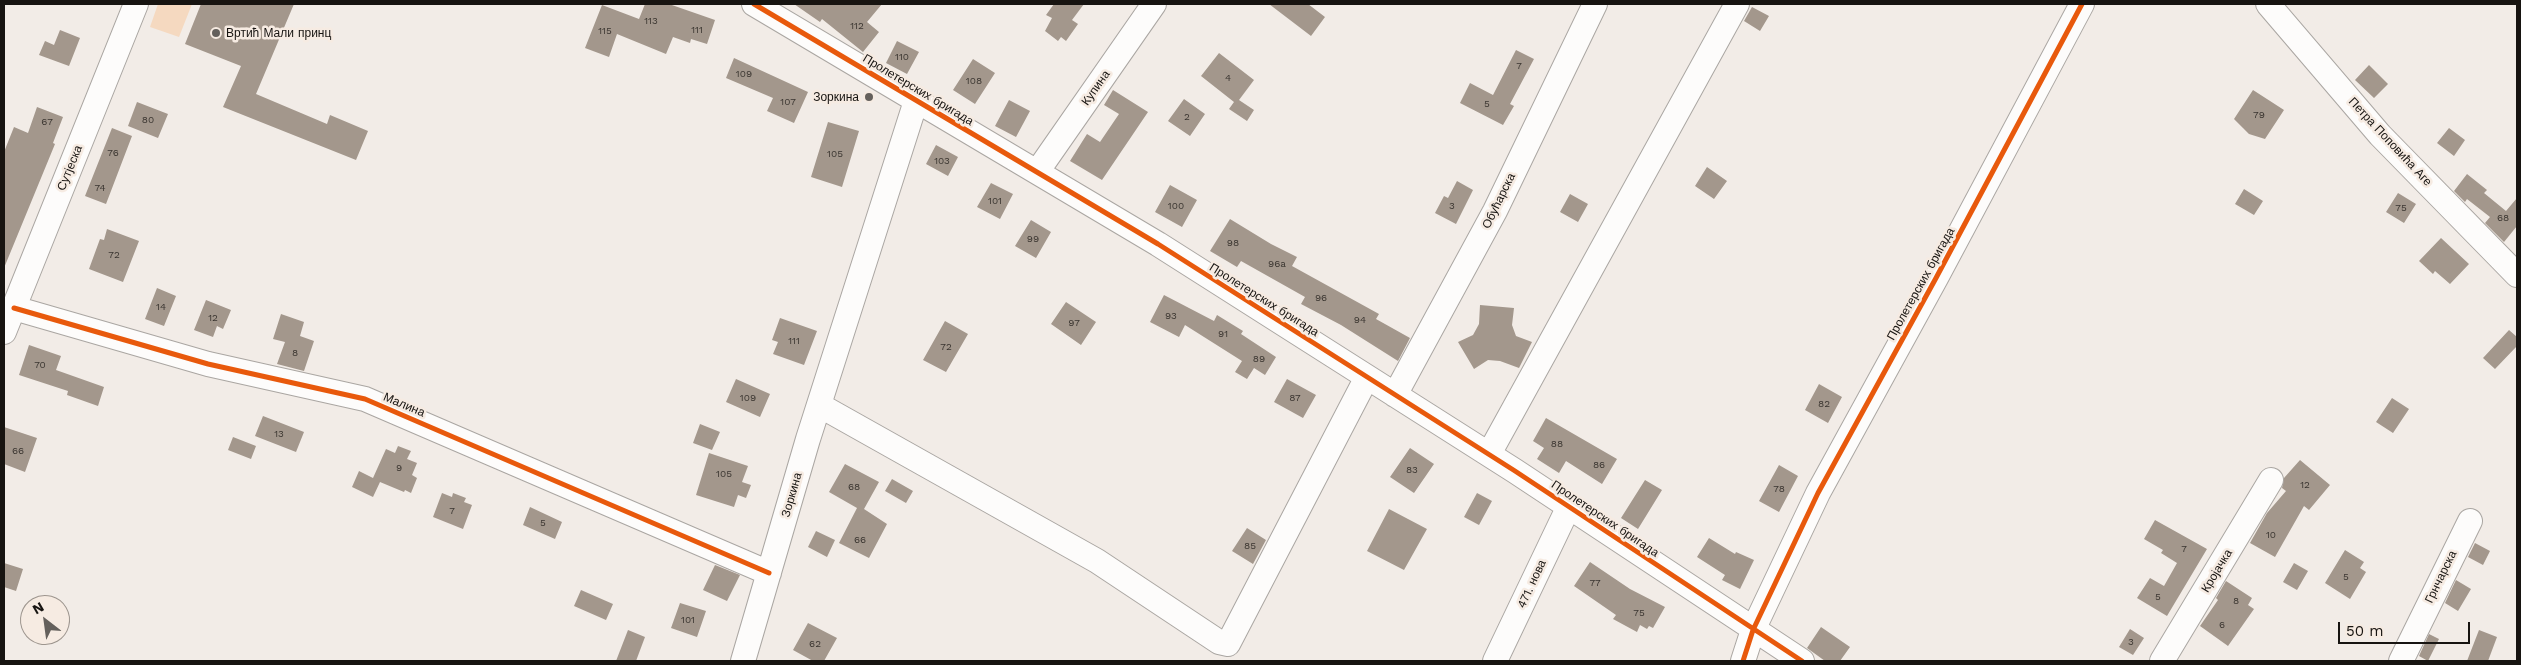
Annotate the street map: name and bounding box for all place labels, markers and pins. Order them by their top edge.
place label: Вртић Мали принц [226,26,331,40]
marker: Вртић Мали принц [210,27,222,39]
place label: Зоркина [813,90,859,104]
marker: Зоркина [863,91,875,103]

